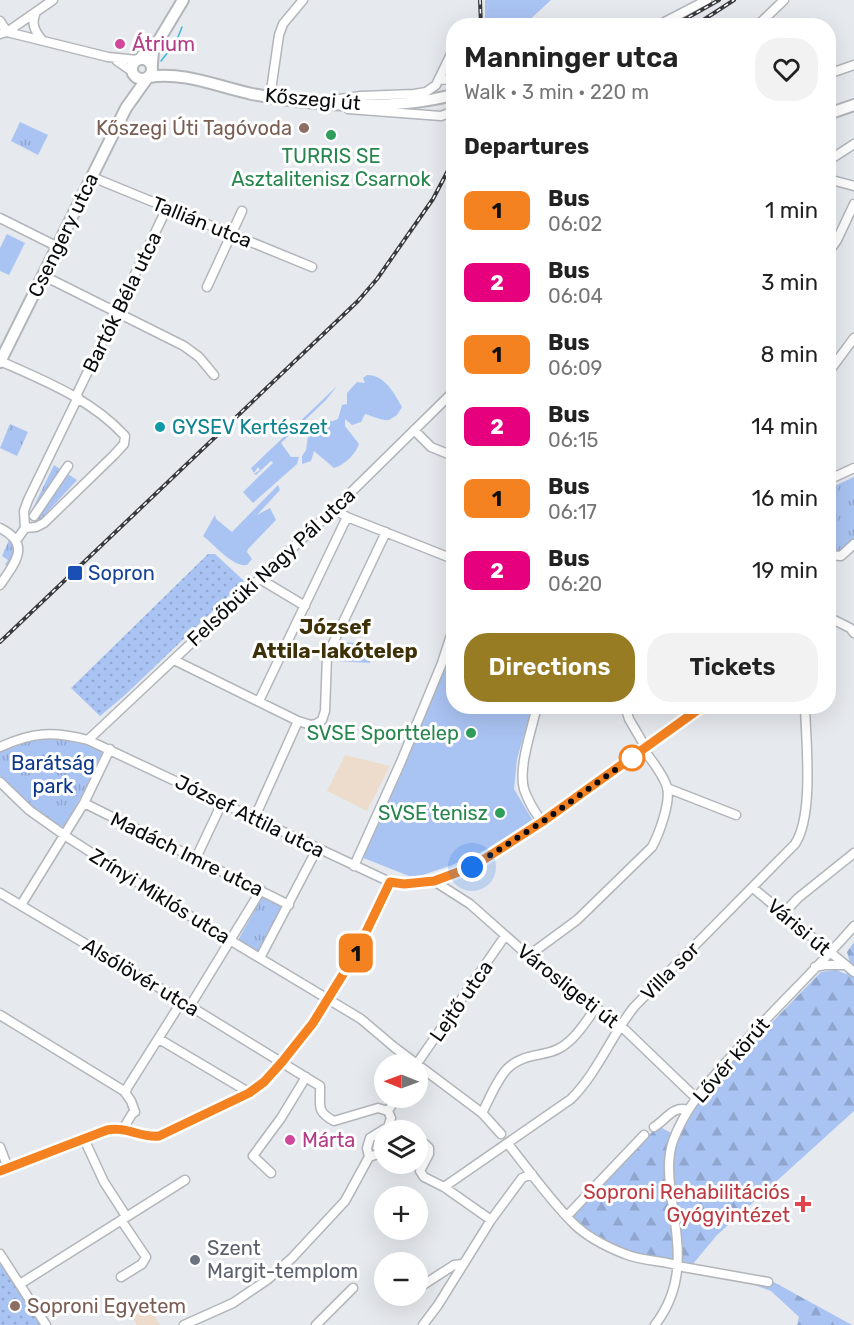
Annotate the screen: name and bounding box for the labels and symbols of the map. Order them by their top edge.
place label: Átrium [132,32,195,56]
marker: Átrium [113,37,127,51]
street label: Kőszegi út [264,83,362,115]
place label: Kőszegi Úti Tagóvoda [96,116,292,140]
marker: Kőszegi Úti Tagóvoda [297,121,311,135]
marker: TURRIS SE Asztalitenisz Csarnok [324,128,338,142]
place label: TURRIS SE Asztalitenisz Csarnok [231,144,432,191]
street label: Csengery utca [23,169,103,301]
street label: Tallián utca [149,191,255,253]
street label: Bartók Béla utca [78,228,166,376]
place label: GYSEV Kertészet [172,415,328,439]
marker: GYSEV Kertészet [153,420,167,434]
street label: Felsőbüki Nagy Pál utca [182,483,360,651]
place label: Sopron [88,561,155,585]
marker: Sopron [66,564,84,582]
district label: József Attila-lakótelep [252,614,418,663]
place label: SVSE Sporttelep [307,721,459,745]
marker: SVSE Sporttelep [464,726,478,740]
unlabelled marker [619,745,645,771]
park label: Barátság park [11,751,95,798]
street label: József Attila utca [171,769,329,863]
place label: SVSE tenisz [378,801,488,825]
marker: SVSE tenisz [493,806,507,820]
street label: Madách Imre utca [107,807,267,901]
street label: Zrínyi Miklós utca [85,843,235,949]
your location [457,852,487,882]
street label: Várisi út [762,894,836,960]
street label: Alsólövér utca [78,933,204,1021]
line badge: 1 [336,934,376,972]
street label: Villa sor [636,936,705,1005]
street label: Városligeti út [512,939,624,1033]
street label: Lejtő utca [424,956,498,1046]
street label: Lővér körút [688,1012,775,1107]
north arrow [374,1054,428,1108]
place label: Márta [302,1128,355,1152]
marker: Márta [283,1133,297,1147]
place label: Soproni Rehabilitációs Gyógyintézet [583,1180,790,1227]
marker: Soproni Rehabilitációs Gyógyintézet [794,1195,812,1213]
place label: Szent Margit-templom [207,1236,358,1283]
marker: Szent Margit-templom [188,1253,202,1267]
place label: Soproni Egyetem [27,1294,186,1318]
marker: Soproni Egyetem [8,1299,22,1313]

